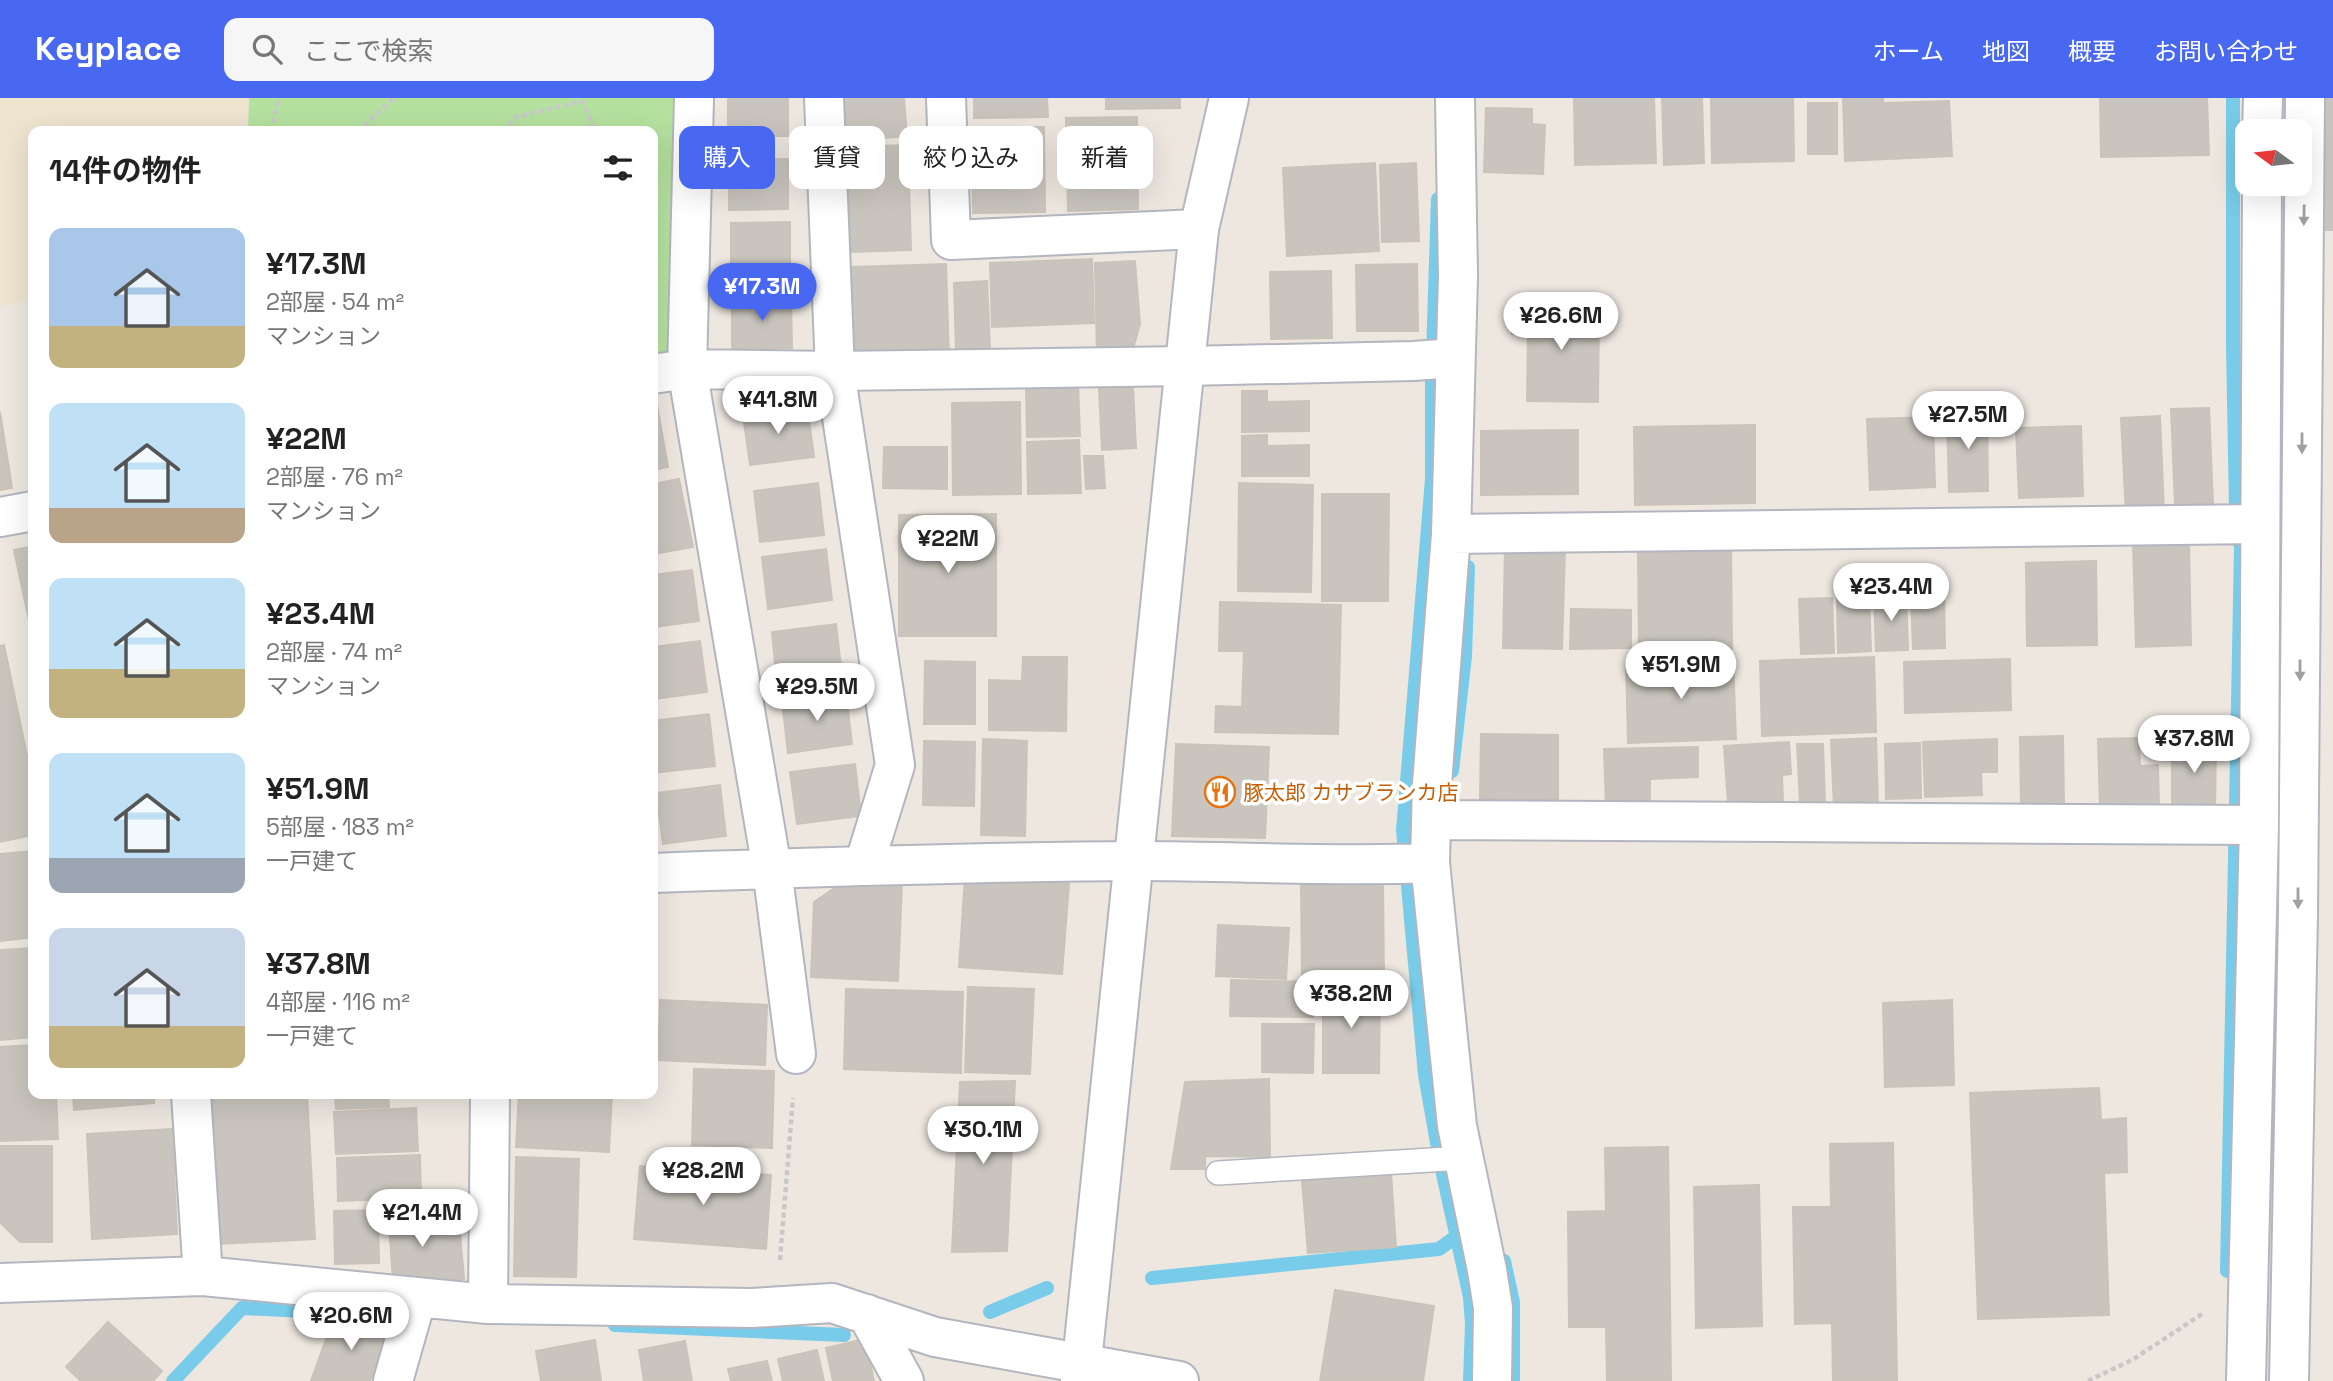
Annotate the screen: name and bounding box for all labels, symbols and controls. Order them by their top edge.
search box [224,18,714,81]
text: Keyplace [35,28,182,70]
icon: search [248,30,286,68]
text: ここで検索 [304,34,434,68]
text: ホーム [1873,36,1944,67]
text: 地図 [1982,36,2030,67]
text: 概要 [2068,36,2116,67]
text: お問い合わせ [2154,36,2298,67]
north arrow [2235,119,2312,196]
map controls [2235,119,2312,196]
chip: 購入 [679,126,775,189]
chip: 賃貸 [789,126,885,189]
chip: 絞り込み [899,126,1043,189]
chip: 新着 [1057,126,1153,189]
icon: filters [599,149,637,187]
text: 14件の物件 [49,151,202,190]
one-way arrow [2298,204,2309,226]
text: ¥17.3M [266,244,366,283]
icon: home [105,256,189,340]
pin: ¥17.3M [705,264,819,323]
text: ¥17.3M [724,271,800,301]
text: 2部屋 · 54 m² [266,287,404,317]
pin: ¥26.6M [1504,292,1618,352]
text: ¥26.6M [1519,300,1603,330]
text: マンション [266,321,381,351]
pin: ¥41.8M [721,376,835,436]
text: ¥41.8M [738,384,818,414]
pin: ¥27.5M [1911,392,2025,451]
text: ¥27.5M [1928,399,2008,429]
text: ¥22M [266,419,347,458]
icon: home [105,431,189,515]
one-way arrow [2296,432,2307,454]
text: 2部屋 · 76 m² [266,462,403,492]
text: マンション [266,496,381,526]
pin: ¥22M [907,516,989,575]
text: ¥22M [917,523,979,553]
pin: ¥23.4M [1834,564,1948,623]
text: ¥23.4M [1849,571,1933,601]
text: ¥23.4M [266,594,375,633]
icon: home [105,606,189,690]
text: 2部屋 · 74 m² [266,637,402,667]
pin: ¥51.9M [1624,642,1738,701]
text: ¥51.9M [1641,649,1721,679]
one-way arrow [2294,659,2306,681]
pin: ¥29.5M [760,664,874,723]
text: マンション [266,671,381,701]
text: ¥29.5M [776,671,858,701]
pin: ¥37.8M [2137,716,2251,775]
text: ¥37.8M [2154,723,2234,753]
text: ¥51.9M [266,769,370,808]
restaurant icon: 豚太郎 カサブランカ店 [1203,775,1237,809]
place label: 豚太郎 カサブランカ店 [1243,779,1458,806]
icon: home [105,781,189,865]
text: 5部屋 · 183 m² [266,812,414,842]
text: 一戸建て [266,846,358,876]
one-way arrow [2292,887,2304,909]
text: ¥37.8M [266,944,371,983]
icon: home [105,956,189,1040]
pin: ¥38.2M [1294,970,1408,1030]
text: ¥38.2M [1310,978,1392,1008]
text: 4部屋 · 116 m² [266,987,410,1017]
text: 一戸建て [266,1021,358,1051]
pin: ¥30.1M [926,1107,1040,1166]
text: ¥30.1M [943,1114,1023,1144]
pin: ¥28.2M [646,1148,760,1207]
text: ¥28.2M [662,1155,744,1185]
pin: ¥21.4M [365,1190,479,1249]
text: ¥21.4M [382,1197,462,1227]
pin: ¥20.6M [294,1292,408,1352]
text: ¥20.6M [309,1300,393,1330]

